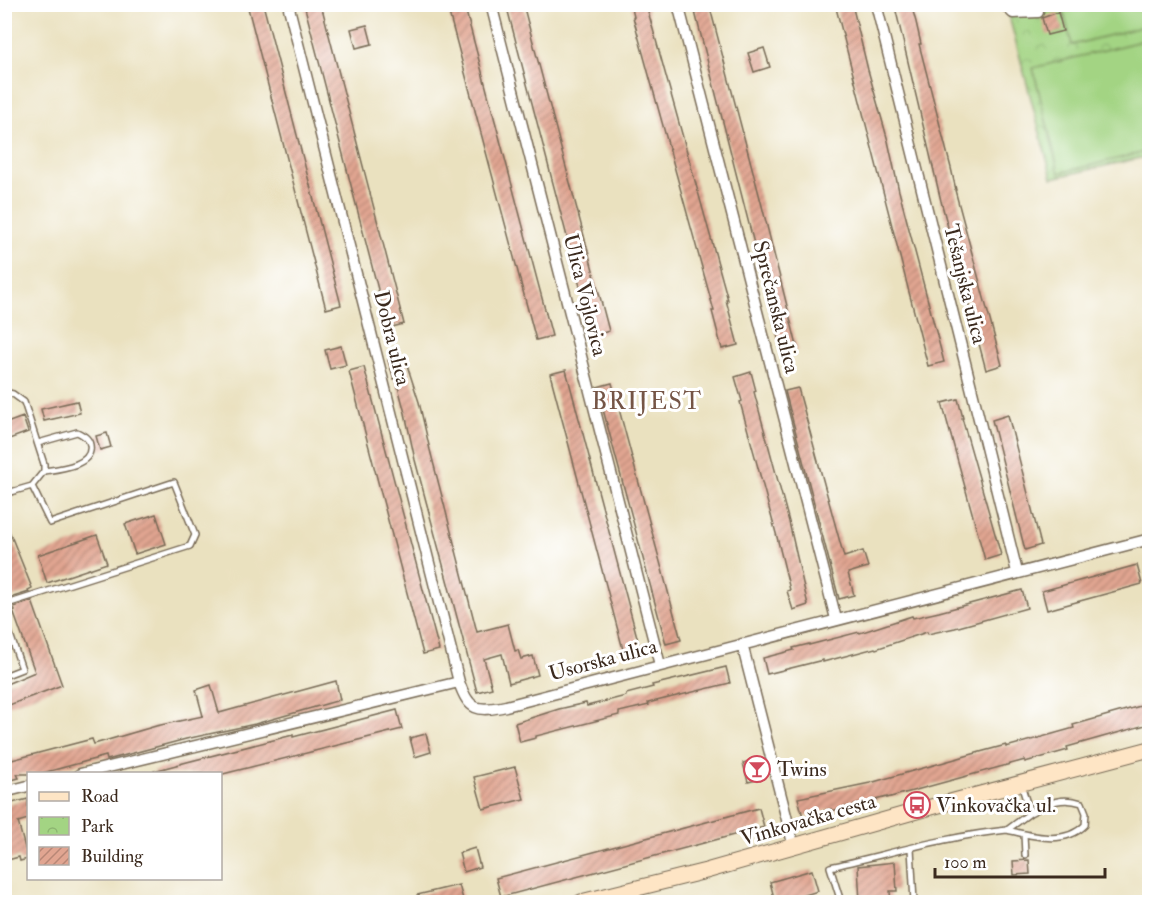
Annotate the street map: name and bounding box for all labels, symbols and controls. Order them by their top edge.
street label: Tešanjska ulica [937,221,993,347]
street label: Ulica Vojlovica [557,231,613,359]
street label: Sprečanska ulica [746,238,806,376]
street label: Dobra ulica [367,288,417,389]
district label: BRIJEST [591,386,703,417]
street label: Usorska ulica [546,632,661,687]
bar icon: Twins [742,754,772,784]
place label: Twins [777,756,827,783]
legend [27,772,222,880]
text: Road [81,785,119,808]
street label: Vinkovačka cesta [737,788,879,852]
bus stop icon: Vinkovačka ul. [902,790,932,820]
place label: Vinkovačka ul. [936,792,1056,819]
text: Park [81,815,114,838]
scale bar [935,841,1104,879]
text: Building [81,845,144,868]
text: 100 m [944,851,987,874]

